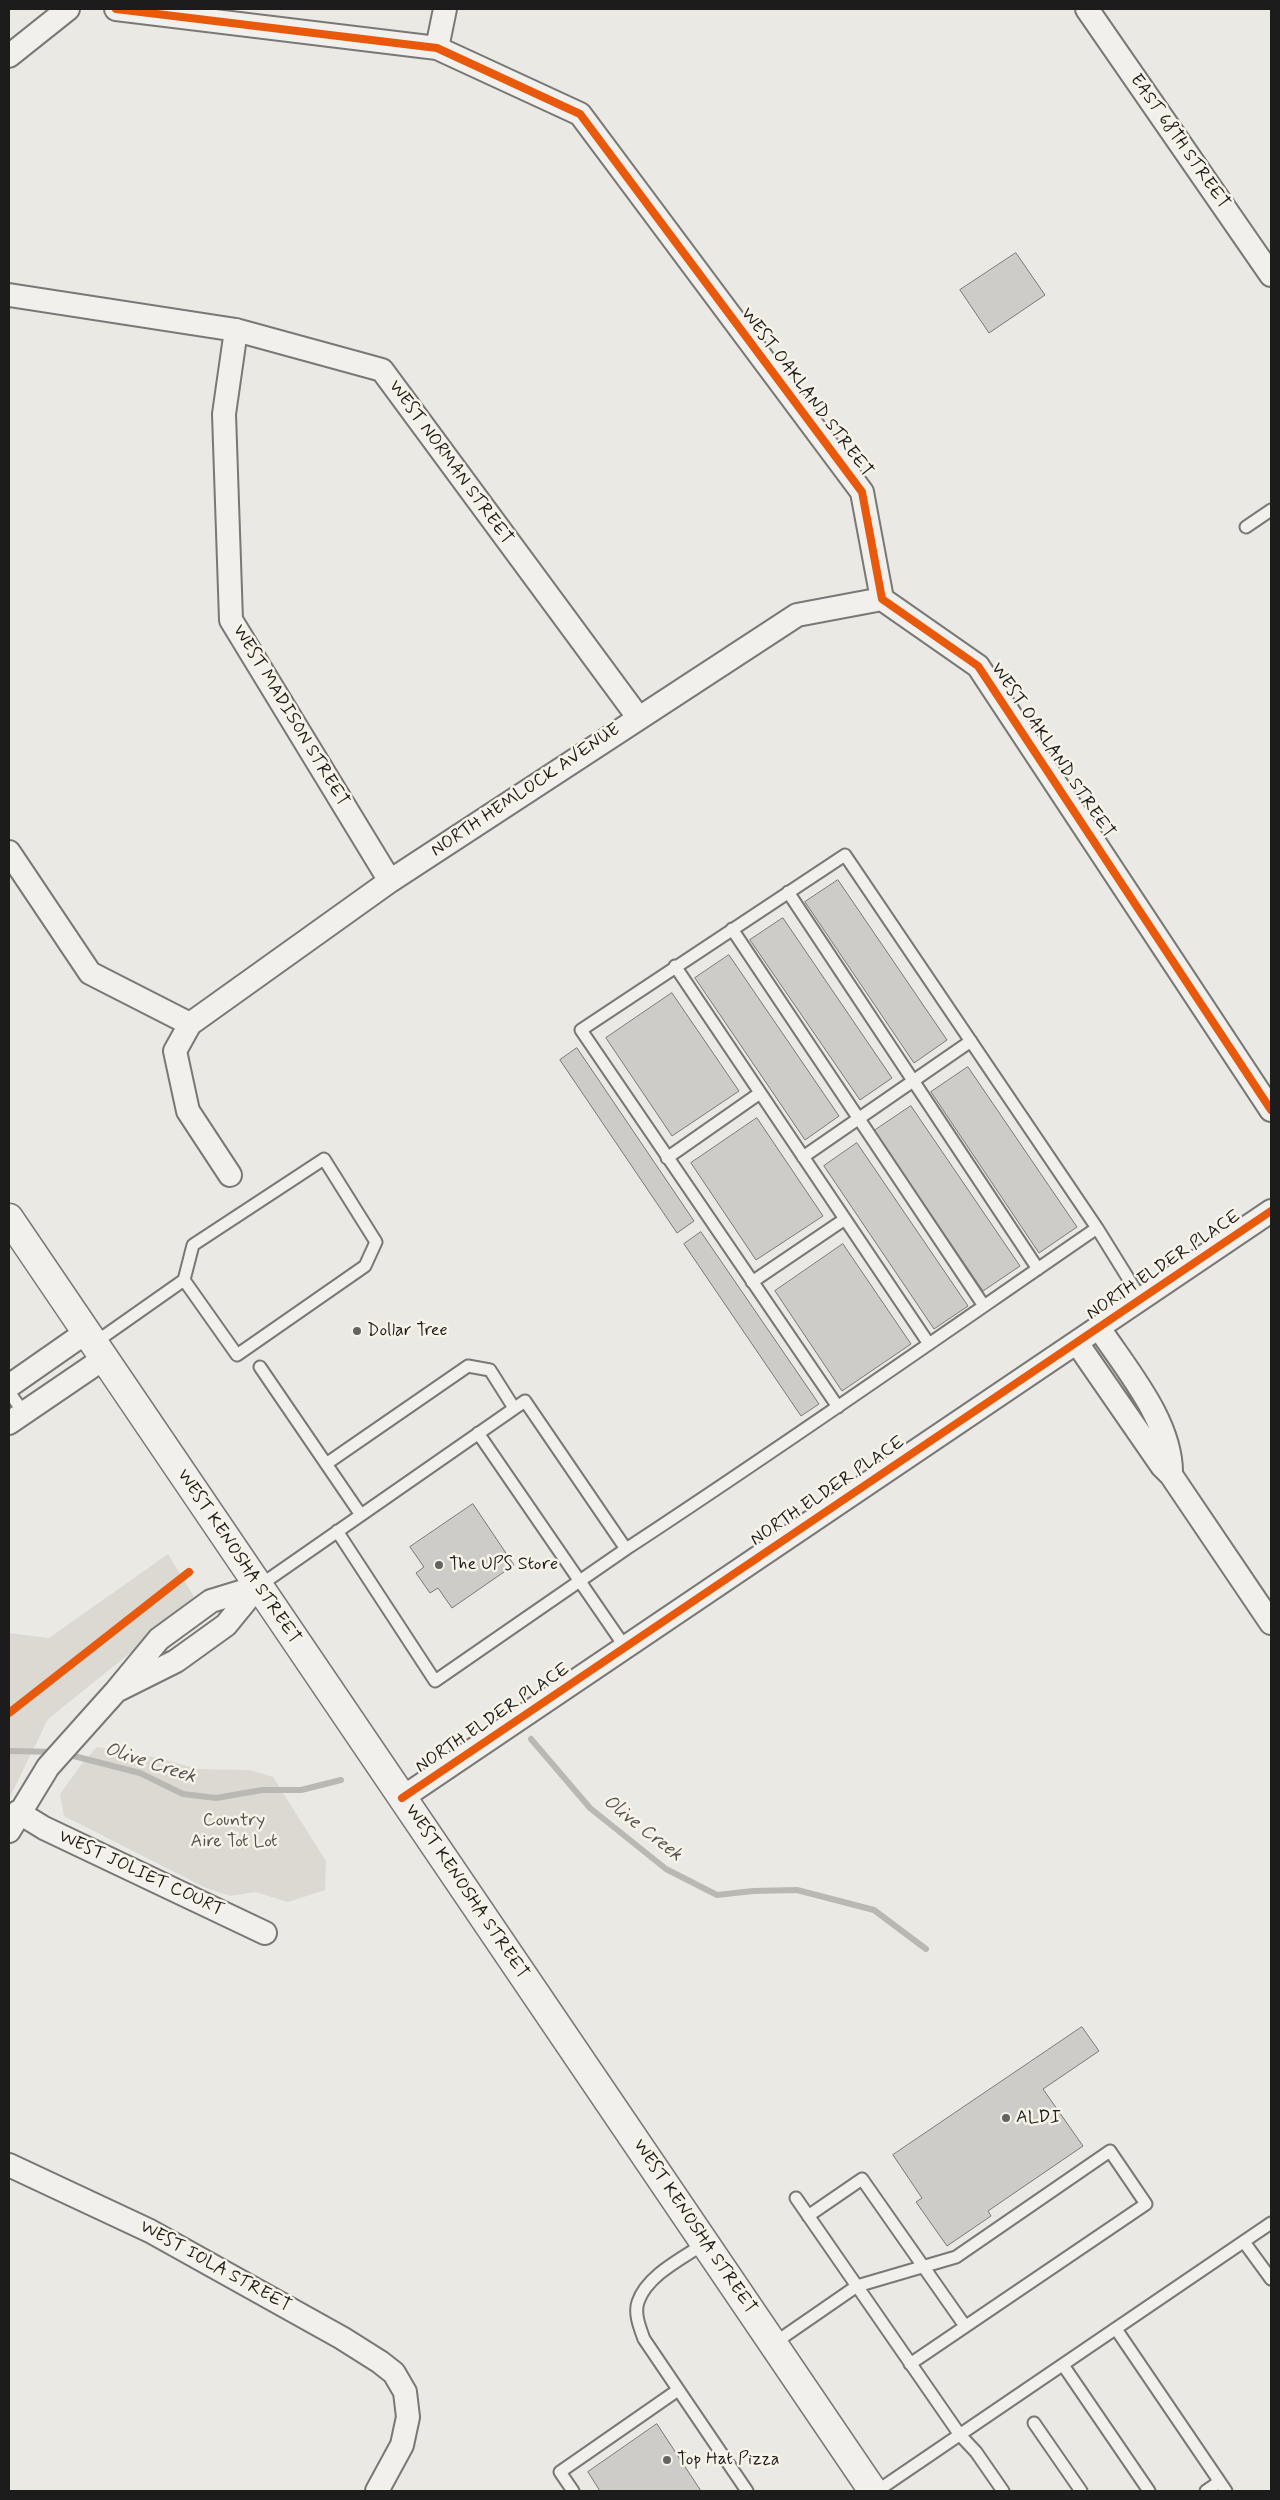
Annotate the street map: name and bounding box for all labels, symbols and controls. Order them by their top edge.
street label: EAST 68TH STREET [1124,70,1234,214]
street label: WEST OAKLAND STREET [735,304,877,482]
street label: WEST NORMAN STREET [383,377,517,549]
street label: WEST MADISON STREET [227,621,353,811]
street label: WEST OAKLAND STREET [985,659,1119,843]
street label: NORTH HEMLOCK AVENUE [427,720,625,862]
street label: NORTH ELDER PLACE [1083,1206,1245,1326]
place label: Dollar Tree [367,1320,448,1342]
marker: Dollar Tree [351,1325,363,1337]
street label: NORTH ELDER PLACE [747,1432,909,1552]
street label: WEST KENOSHA STREET [171,1466,305,1648]
place label: The UPS Store [449,1554,558,1576]
marker: The UPS Store [433,1559,445,1571]
street label: NORTH ELDER PLACE [412,1659,574,1779]
water label: Olive Creek [102,1739,198,1789]
water label: Olive Creek [598,1791,686,1867]
street label: WEST KENOSHA STREET [399,1801,533,1983]
park label: Country Aire Tot Lot [190,1810,278,1852]
street label: WEST JOLIET COURT [55,1826,227,1922]
place label: ALDI [1016,2107,1061,2129]
marker: ALDI [1000,2112,1012,2124]
street label: WEST KENOSHA STREET [627,2136,761,2318]
street label: WEST IOLA STREET [136,2216,294,2318]
place label: Top Hat Pizza [677,2449,780,2471]
marker: Top Hat Pizza [661,2454,673,2466]

